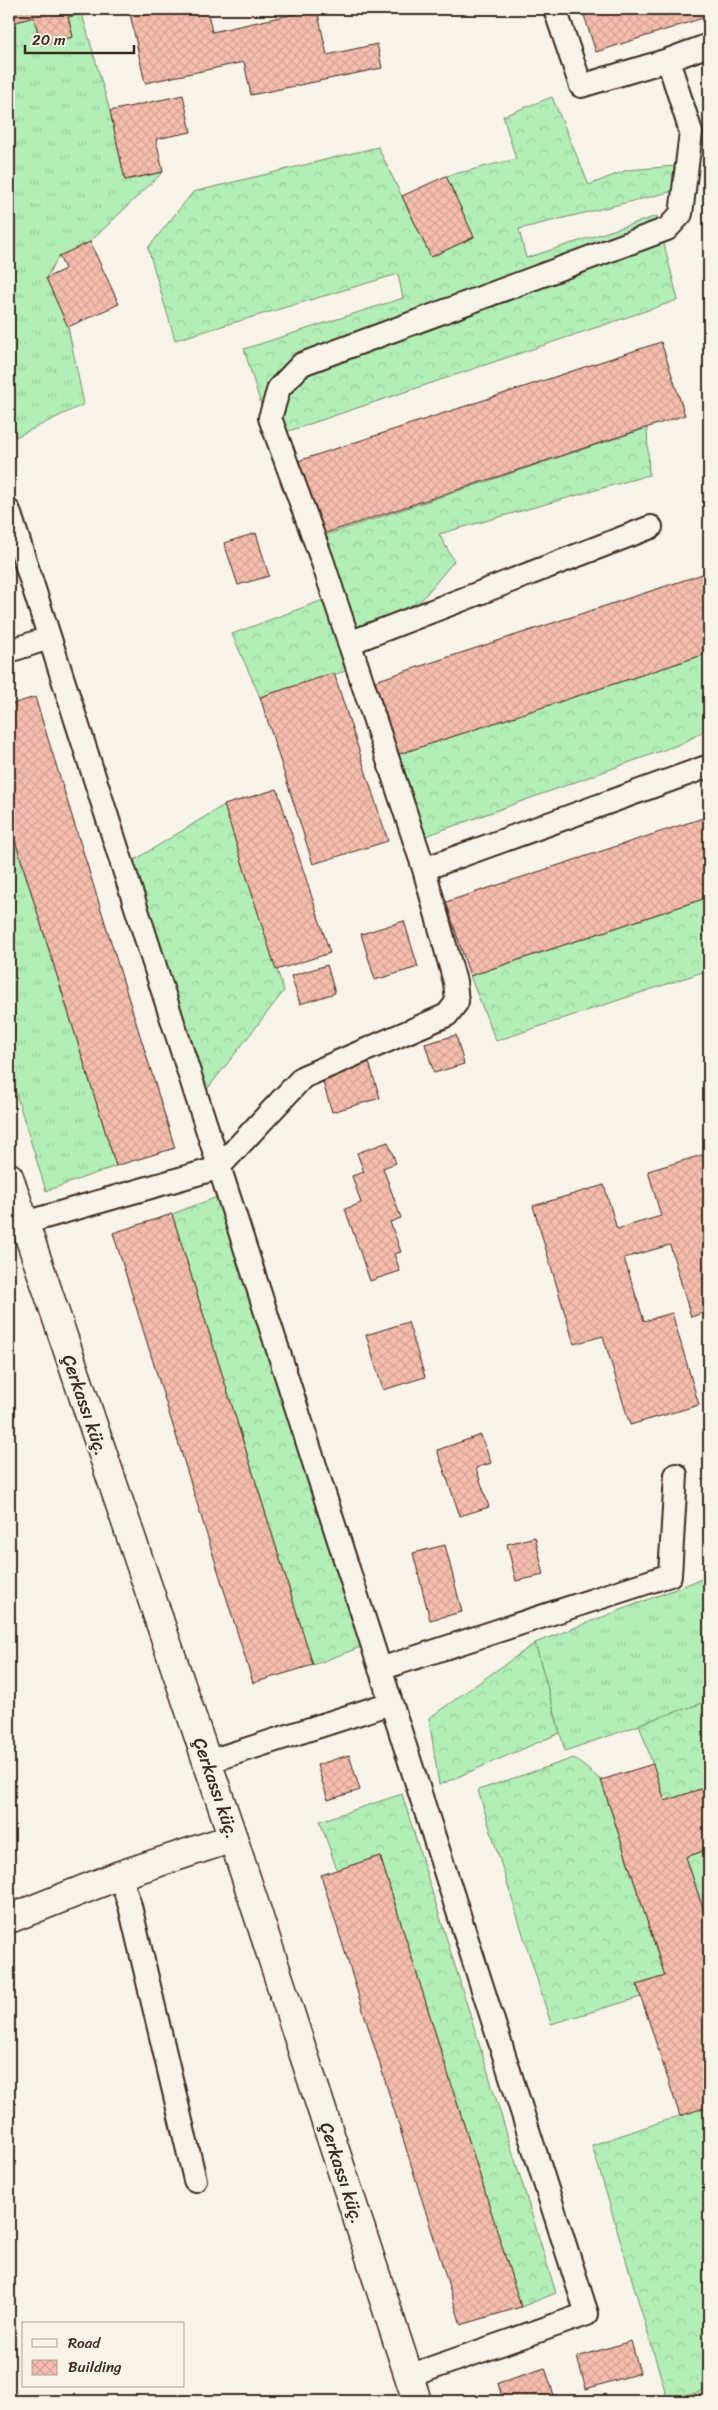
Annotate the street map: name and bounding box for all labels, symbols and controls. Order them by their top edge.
scale bar [25,22,134,54]
text: 20 m [32,27,66,53]
street label: Çerkassı küç. [53,1350,117,1460]
street label: Çerkassı küç. [184,1733,248,1843]
street label: Çerkassı küç. [310,2118,374,2228]
legend [22,2322,185,2388]
text: Road [68,2330,101,2356]
text: Building [68,2354,122,2380]

